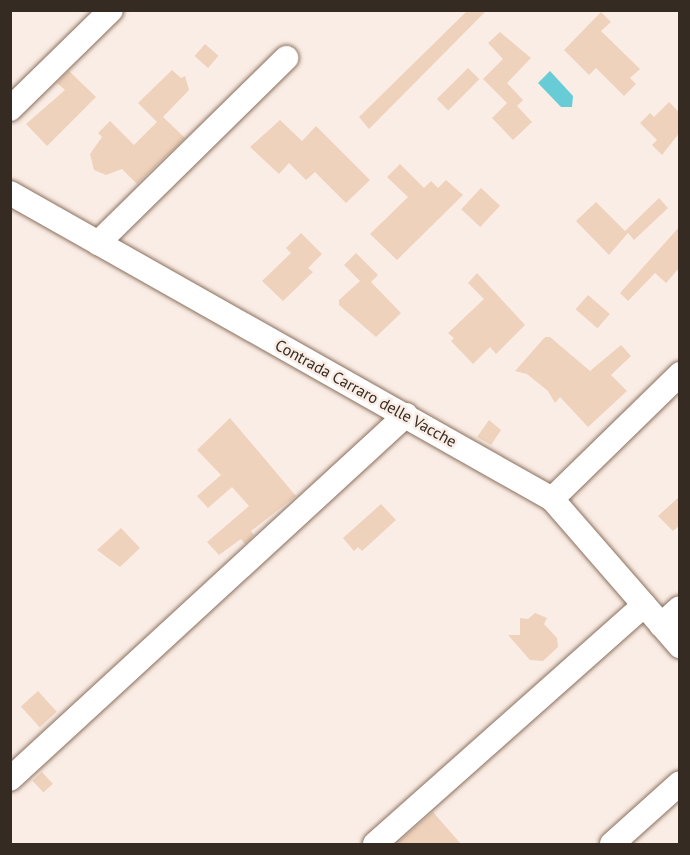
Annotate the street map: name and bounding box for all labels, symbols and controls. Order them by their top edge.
street label: Contrada Carraro delle Vacche [272,335,460,451]

